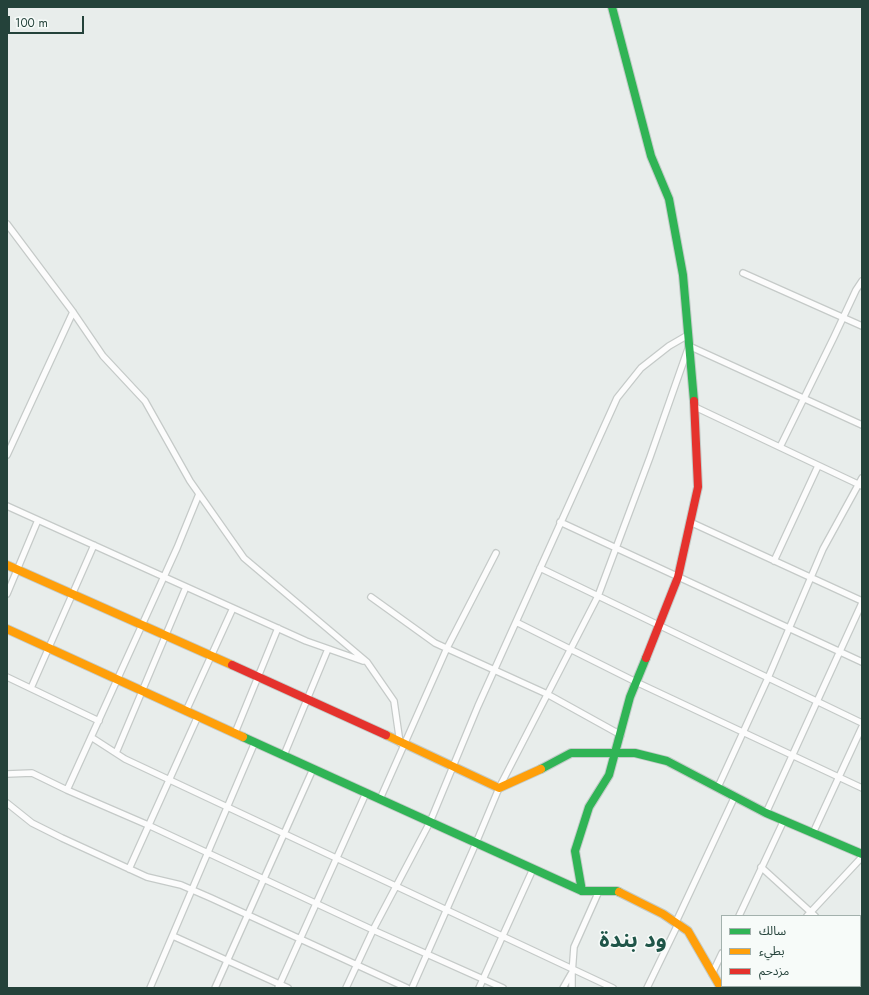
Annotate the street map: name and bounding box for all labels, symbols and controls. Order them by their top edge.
scale bar [10,8,86,34]
text: 100 m [15,14,48,32]
legend [721,915,861,987]
text: سالك [759,922,786,940]
district label: ود بندة [599,929,667,955]
text: بطيء [759,942,785,960]
text: مزدحم [759,962,789,980]

